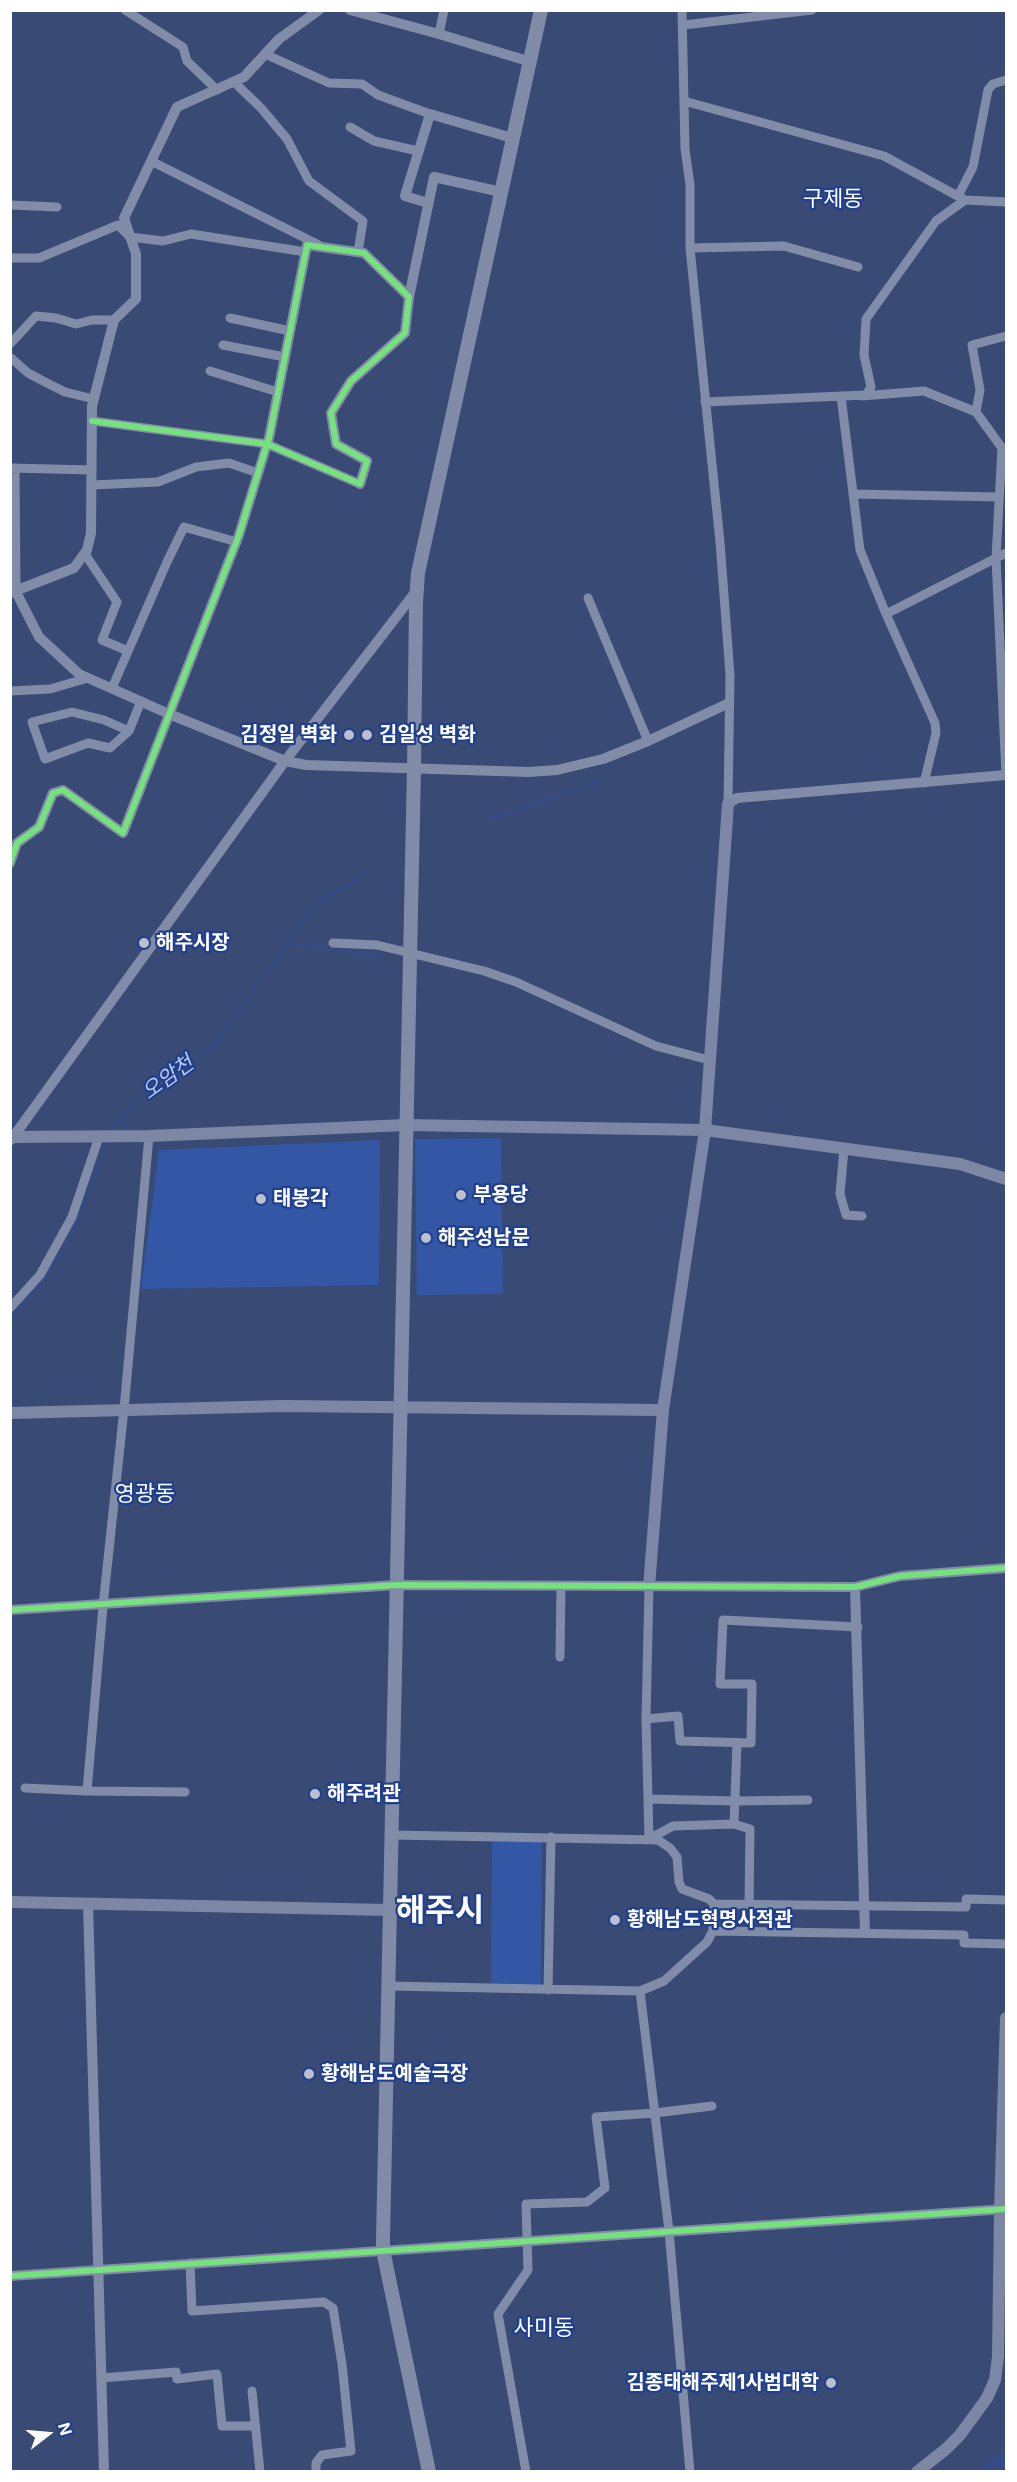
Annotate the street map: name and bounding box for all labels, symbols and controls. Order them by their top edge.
district label: 구제동 [803,186,863,212]
place label: 김정일 벽화 [240,723,337,747]
place label: 김일성 벽화 [379,723,476,747]
marker: 김정일 벽화 [342,728,356,742]
marker: 김일성 벽화 [360,728,374,742]
place label: 해주시장 [156,931,230,955]
marker: 해주시장 [137,936,151,950]
water label: 오암천 [137,1051,199,1105]
place label: 부용당 [473,1183,528,1207]
place label: 태봉각 [273,1187,328,1211]
marker: 부용당 [454,1188,468,1202]
marker: 태봉각 [254,1192,268,1206]
place label: 해주성남문 [438,1226,530,1250]
marker: 해주성남문 [419,1231,433,1245]
district label: 영광동 [115,1481,175,1507]
place label: 해주려관 [327,1782,401,1806]
marker: 해주려관 [308,1787,322,1801]
district label: 해주시 [396,1892,484,1930]
place label: 황해남도혁명사적관 [627,1908,793,1932]
marker: 황해남도혁명사적관 [608,1913,622,1927]
place label: 황해남도예술극장 [321,2062,468,2086]
marker: 황해남도예술극장 [302,2067,316,2081]
district label: 사미동 [514,2315,574,2341]
place label: 김종태해주제1사범대학 [626,2371,819,2395]
marker: 김종태해주제1사범대학 [824,2376,838,2390]
north arrow [18,2404,78,2464]
text: N [54,2420,77,2438]

